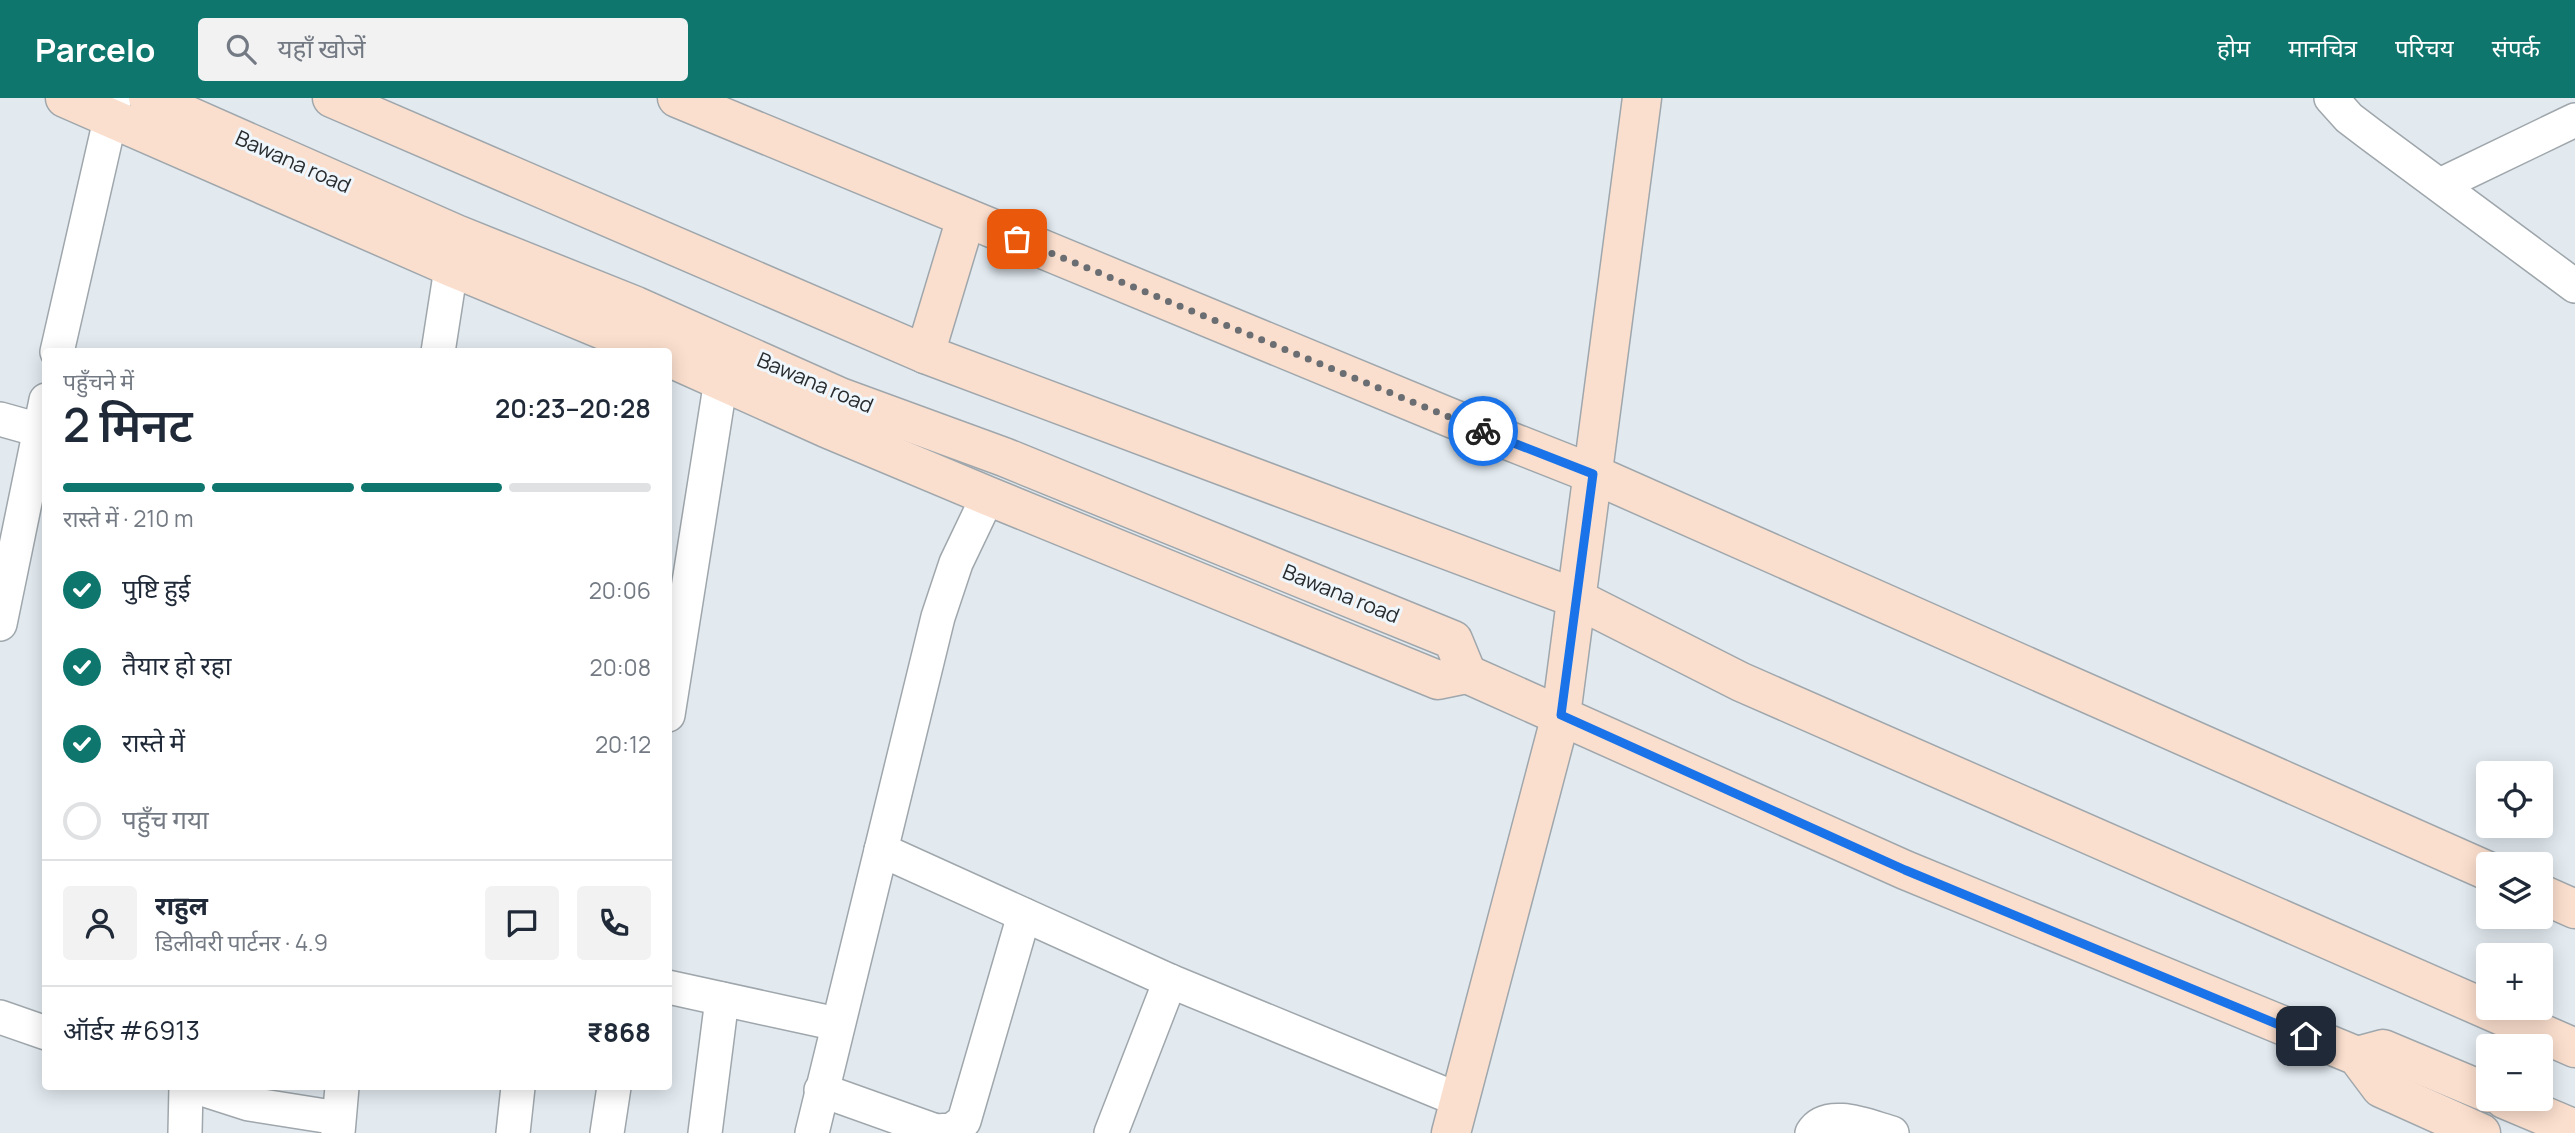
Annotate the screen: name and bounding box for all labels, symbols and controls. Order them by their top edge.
search box [198,18,688,81]
text: Parcelo [35,27,156,72]
icon: search [222,30,260,68]
text: यहाँ खोजें [278,30,366,66]
text: होम [2217,31,2250,64]
text: मानचित्र [2288,31,2357,64]
text: परिचय [2395,31,2454,64]
text: संपर्क [2492,31,2540,64]
street label: Bawana road [231,123,356,199]
pin [987,209,1047,269]
icon: bag [998,220,1036,258]
street label: Bawana road [753,345,878,419]
text: पहुँचने में [63,365,134,397]
text: 20:23–20:28 [495,390,651,426]
text: 2 मिनट [63,393,193,456]
courier [1448,396,1518,466]
icon: bike [1464,412,1502,450]
text: रास्ते में · 210 m [63,502,193,534]
street label: Bawana road [1279,557,1404,629]
text: पुष्टि हुई [122,570,190,606]
icon: check [63,571,101,609]
text: 20:06 [589,574,651,606]
text: तैयार हो रहा [122,647,231,683]
icon: check [63,648,101,686]
text: 20:08 [590,651,651,683]
text: रास्ते में [122,724,185,760]
icon: check [63,725,101,763]
text: 20:12 [595,728,651,760]
map controls [2476,761,2553,1111]
button: locate [2476,761,2553,838]
text: पहुँच गया [122,801,209,837]
button: layers [2476,852,2553,929]
button: person [63,886,137,960]
button: chat [485,886,559,960]
button: phone [577,886,651,960]
text: राहुल [155,887,208,923]
text: डिलीवरी पार्टनर · 4.9 [155,926,328,958]
button: + [2476,943,2553,1020]
pin [2276,1006,2336,1066]
text: ऑर्डर #6913 [63,1012,200,1048]
text: ₹868 [587,1014,651,1050]
icon: home [2287,1017,2325,1055]
button: − [2476,1034,2553,1111]

